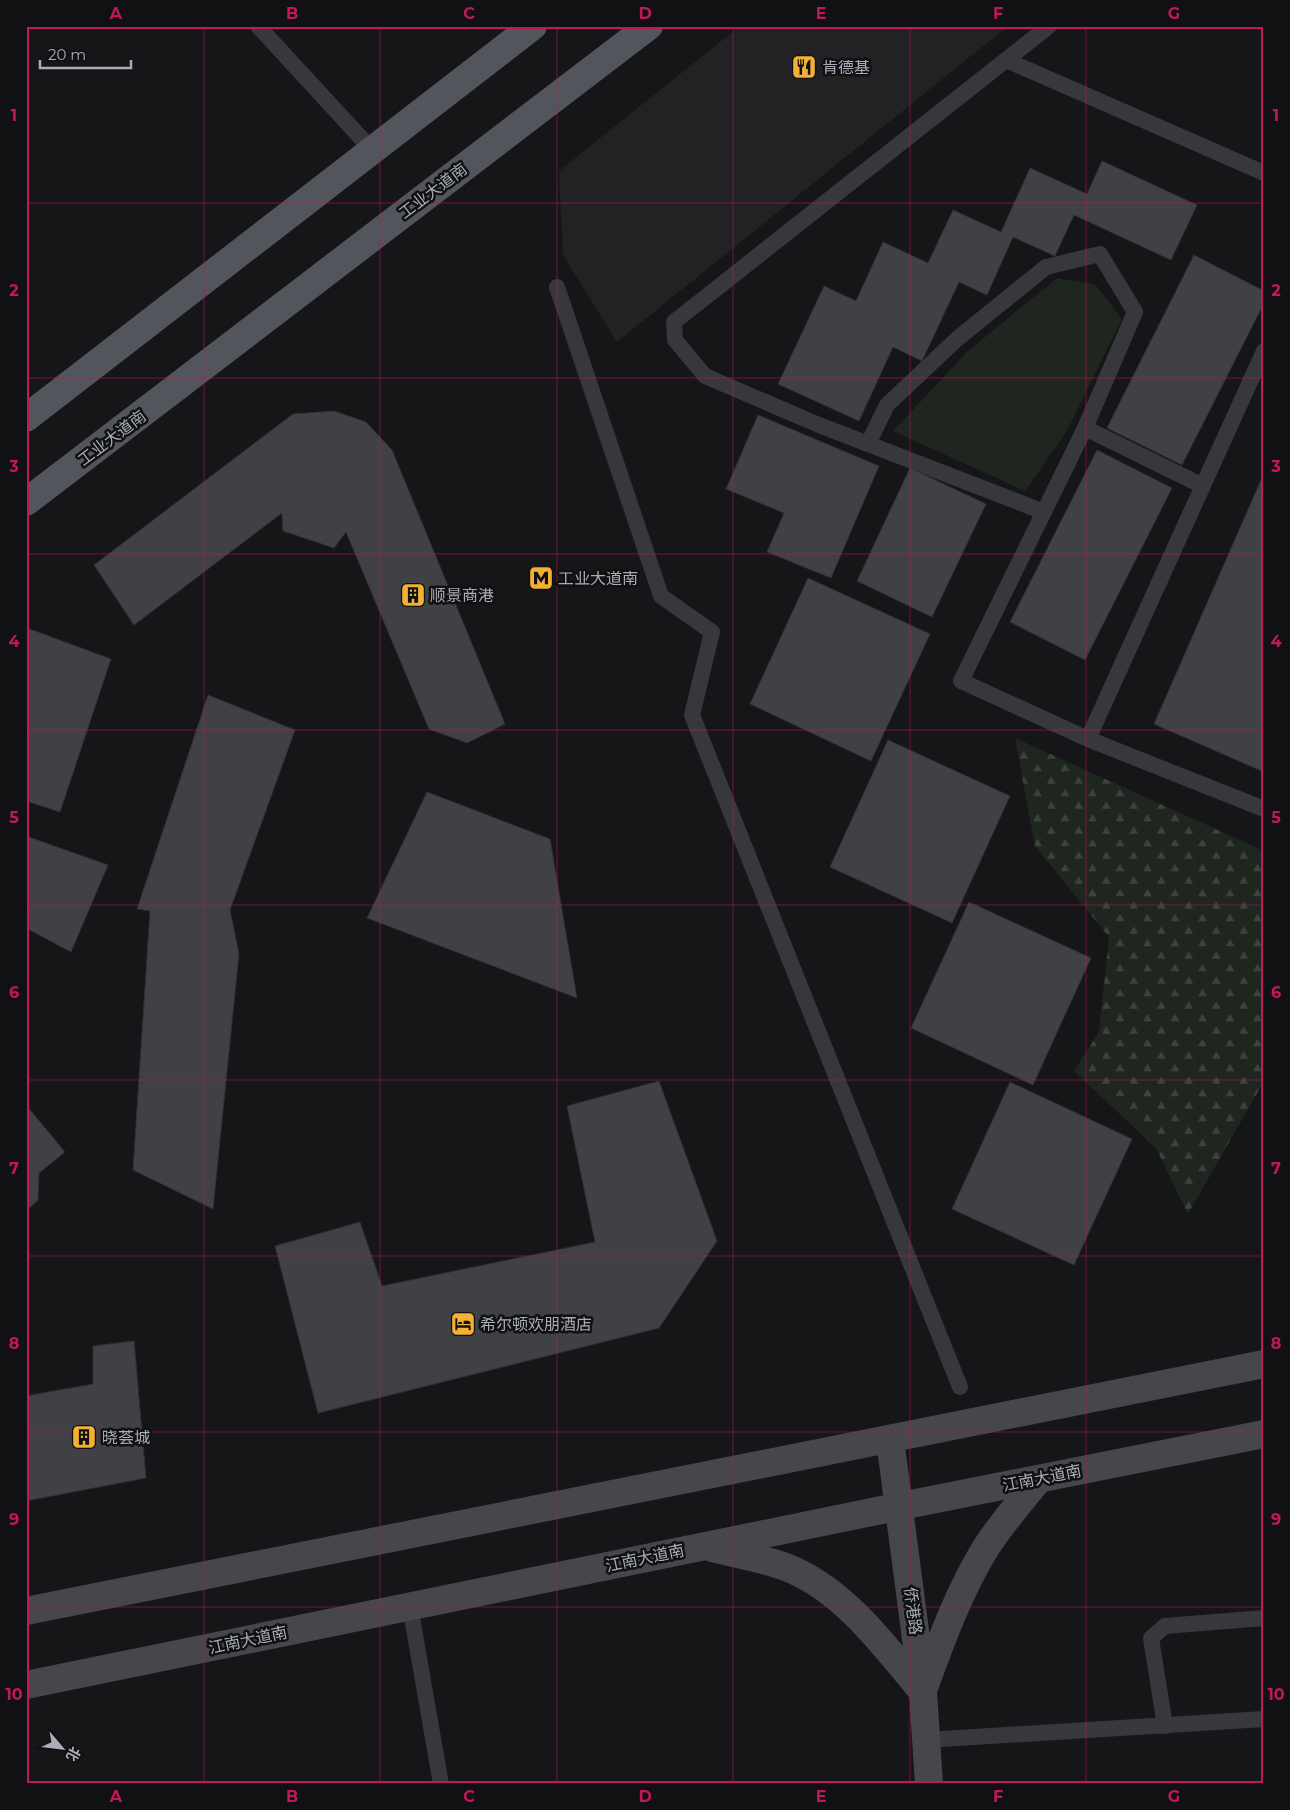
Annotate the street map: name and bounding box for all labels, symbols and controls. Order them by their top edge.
text: A [109,4,123,23]
text: B [286,4,298,23]
text: C [463,4,475,23]
text: D [638,4,652,23]
text: E [816,4,826,23]
text: F [993,4,1003,23]
text: G [1168,4,1180,23]
scale bar [40,38,131,70]
text: 20 m [48,45,86,64]
restaurant icon: 肯德基 [791,54,817,80]
place label: 肯德基 [822,58,870,77]
text: 1 [11,106,17,125]
text: 1 [1273,106,1279,125]
street label: 工业大道南 [395,159,471,223]
text: 2 [9,281,19,300]
text: 2 [1271,281,1281,300]
street label: 工业大道南 [74,406,150,470]
text: 3 [8,457,19,476]
text: 3 [1270,457,1281,476]
metro station icon: 工业大道南 [528,565,554,591]
place label: 工业大道南 [558,569,638,588]
building icon: 顺景商港 [400,582,426,608]
place label: 顺景商港 [430,586,494,605]
text: 4 [8,632,20,651]
text: 4 [1270,632,1282,651]
text: 5 [9,808,19,827]
text: 5 [1271,808,1281,827]
text: 6 [9,983,19,1002]
text: 6 [1271,983,1281,1002]
text: 7 [9,1159,19,1178]
text: 7 [1271,1159,1281,1178]
hotel icon: 希尔顿欢朋酒店 [450,1311,476,1337]
place label: 希尔顿欢朋酒店 [480,1315,592,1334]
text: 8 [9,1334,19,1353]
text: 8 [1271,1334,1281,1353]
building icon: 晓荟城 [71,1424,97,1450]
place label: 晓荟城 [102,1428,150,1447]
street label: 江南大道南 [1001,1461,1083,1495]
text: 9 [9,1510,19,1529]
text: 9 [1271,1510,1281,1529]
street label: 江南大道南 [604,1540,686,1576]
street label: 侨港路 [901,1586,925,1636]
street label: 江南大道南 [207,1622,289,1658]
text: 10 [5,1685,23,1704]
text: 10 [1267,1685,1285,1704]
north arrow [38,1722,88,1772]
text: 北 [62,1744,85,1765]
text: A [109,1787,123,1806]
text: B [286,1787,298,1806]
text: C [463,1787,475,1806]
text: D [638,1787,652,1806]
text: E [816,1787,826,1806]
text: F [993,1787,1003,1806]
text: G [1168,1787,1180,1806]

